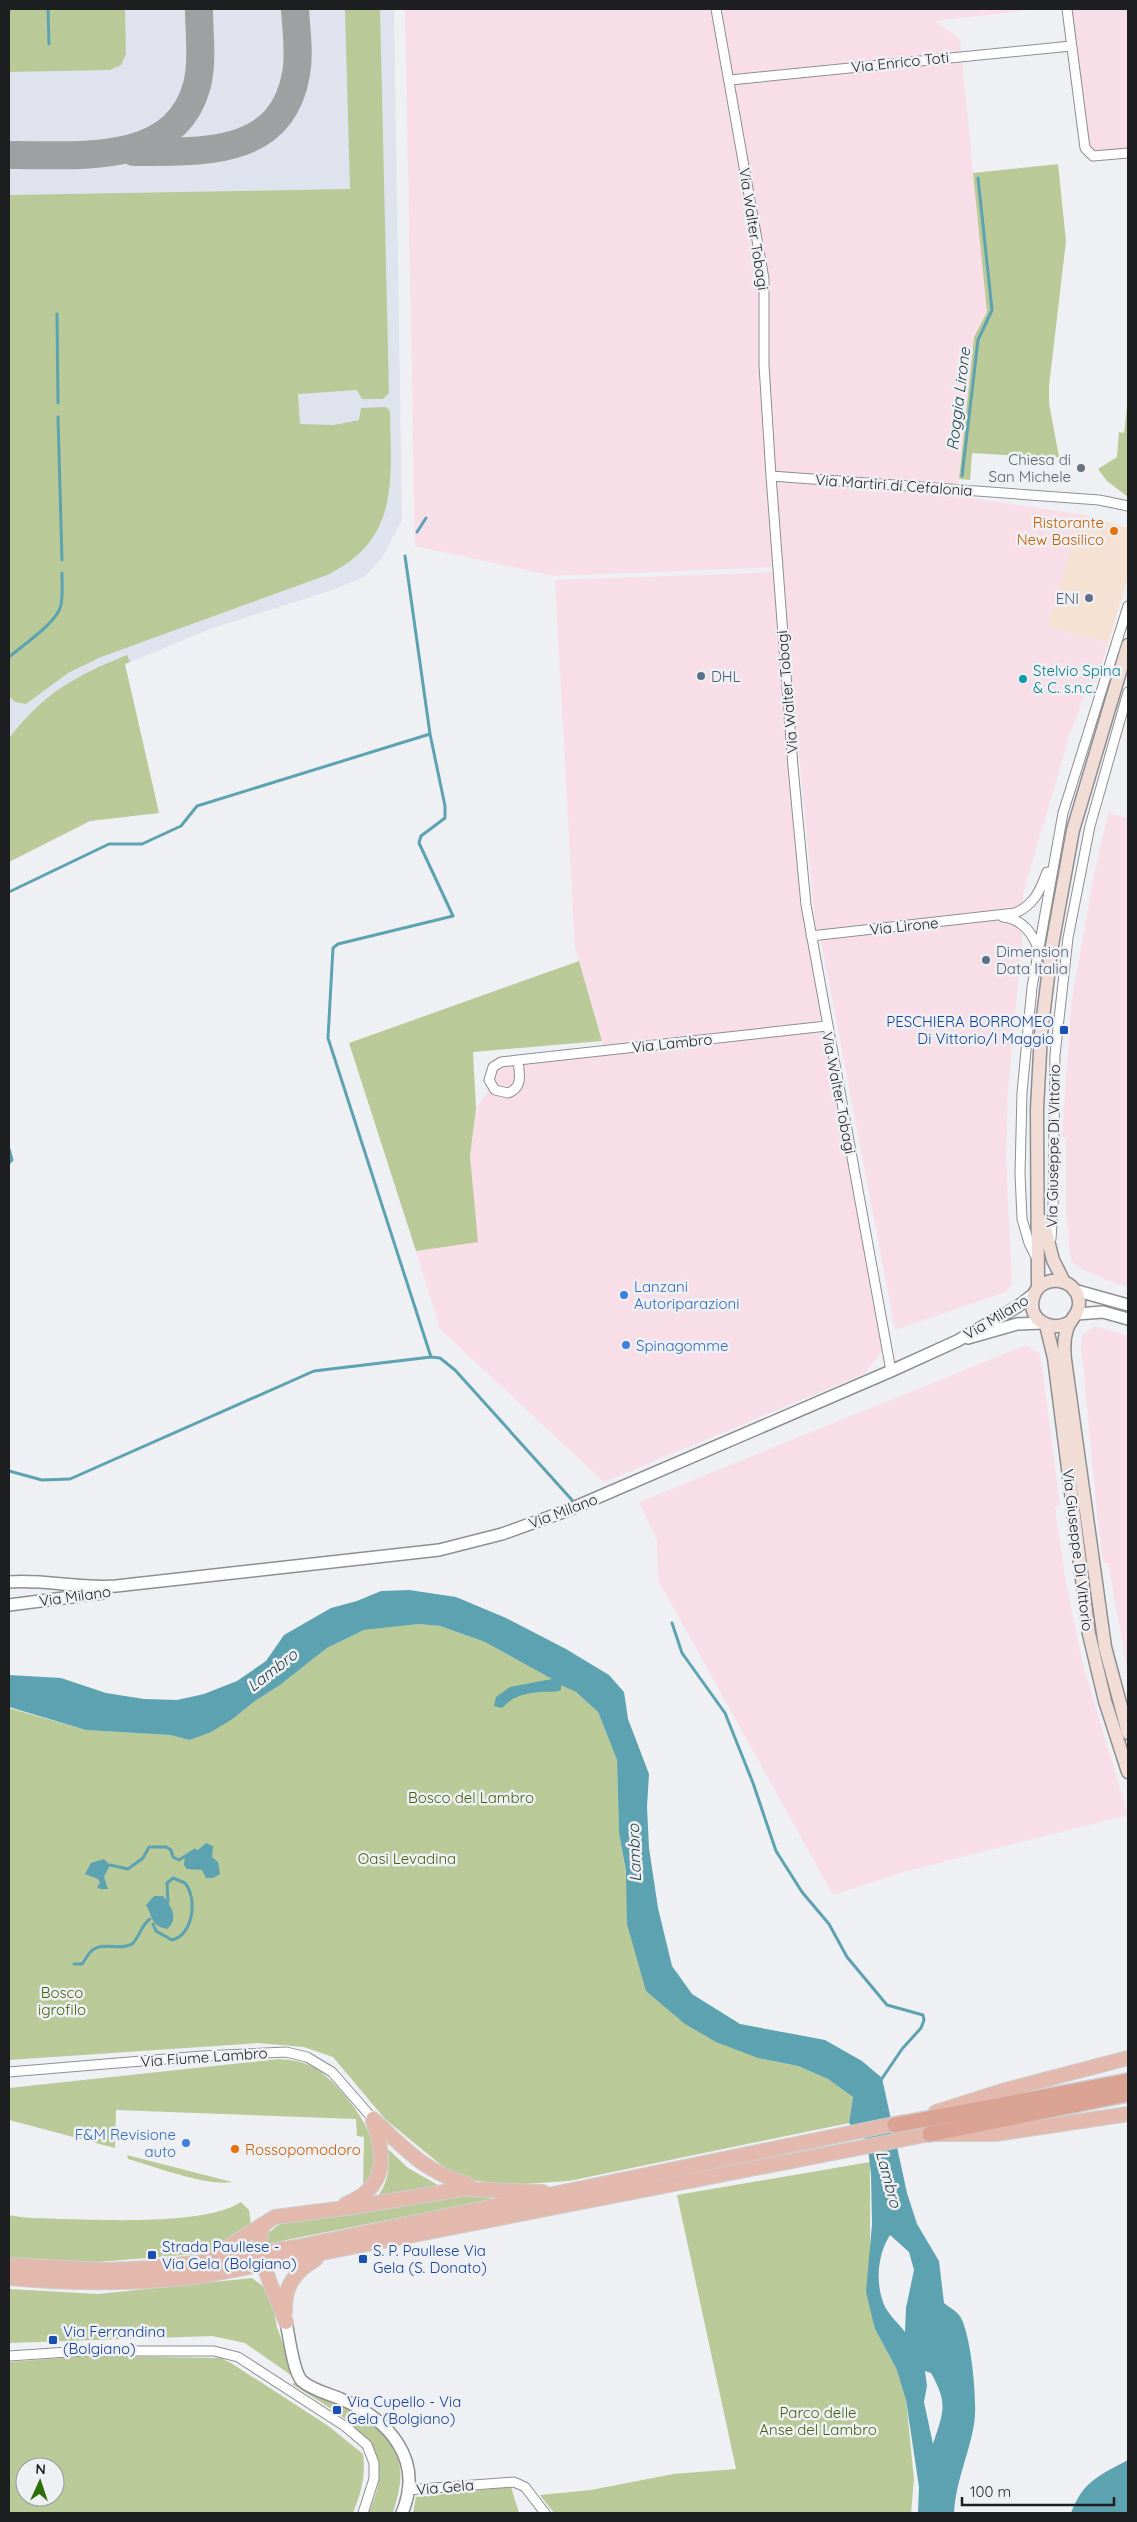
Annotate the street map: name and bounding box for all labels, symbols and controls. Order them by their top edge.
street label: Via Enrico Toti [850,47,950,77]
street label: Via Walter Tobagi [735,166,773,292]
water label: Roggia Lirone [942,345,974,452]
place label: Chiesa di San Michele [989,450,1071,486]
marker: Chiesa di San Michele [1075,462,1087,474]
street label: Via Martiri di Cefalonia [815,470,973,500]
place label: Ristorante New Basilico [1017,513,1104,549]
marker: Ristorante New Basilico [1108,525,1120,537]
place label: ENI [1056,589,1079,608]
marker: ENI [1083,592,1095,604]
street label: Via Walter Tobagi [772,630,802,754]
place label: Stelvio Spina & C. s.n.c. [1033,661,1121,697]
place label: DHL [711,667,741,686]
marker: DHL [695,670,707,682]
marker: Stelvio Spina & C. s.n.c. [1017,673,1029,685]
street label: Via Lirone [869,913,939,939]
place label: Dimension Data Italia [996,942,1069,978]
marker: Dimension Data Italia [980,954,992,966]
place label: PESCHIERA BORROMEO Di Vittorio/I Maggio [886,1012,1054,1048]
marker: PESCHIERA BORROMEO Di Vittorio/I Maggio [1058,1024,1070,1036]
street label: Via Lambro [631,1029,713,1057]
street label: Via Walter Tobagi [818,1030,860,1156]
street label: Via Giuseppe Di Vittorio [1042,1064,1064,1228]
place label: Lanzani Autoriparazioni [634,1277,739,1313]
marker: Lanzani Autoriparazioni [618,1289,630,1301]
street label: Via Milano [960,1290,1032,1344]
place label: Spinagomme [636,1336,728,1355]
marker: Spinagomme [620,1339,632,1351]
street label: Via Giuseppe Di Vittorio [1059,1468,1097,1632]
street label: Via Milano [526,1489,600,1533]
street label: Via Milano [38,1582,112,1610]
water label: Lambro [243,1643,302,1696]
park label: Bosco del Lambro [408,1788,534,1807]
water label: Lambro [623,1822,645,1882]
park label: Oasi Levadina [358,1849,456,1868]
park label: Bosco igrofilo [38,1983,86,2019]
street label: Via Fiume Lambro [140,2043,268,2071]
place label: F&M Revisione auto [75,2125,176,2161]
marker: F&M Revisione auto [180,2137,192,2149]
place label: Rossopomodoro [245,2140,361,2159]
marker: Rossopomodoro [229,2143,241,2155]
water label: Lambro [872,2148,907,2211]
place label: Strada Paullese - Via Gela (Bolgiano) [162,2237,297,2273]
place label: S. P. Paullese Via Gela (S. Donato) [373,2241,487,2277]
marker: Strada Paullese - Via Gela (Bolgiano) [146,2249,158,2261]
marker: S. P. Paullese Via Gela (S. Donato) [357,2253,369,2265]
place label: Via Ferrandina (Bolgiano) [63,2322,165,2358]
marker: Via Ferrandina (Bolgiano) [47,2334,59,2346]
place label: Via Cupello - Via Gela (Bolgiano) [347,2392,461,2428]
park label: Parco delle Anse del Lambro [759,2403,877,2439]
marker: Via Cupello - Via Gela (Bolgiano) [331,2404,343,2416]
north arrow [15,2457,65,2507]
text: N [35,2460,46,2478]
scale bar [962,2474,1114,2506]
street label: Via Gela [415,2475,475,2499]
text: 100 m [970,2482,1011,2501]

